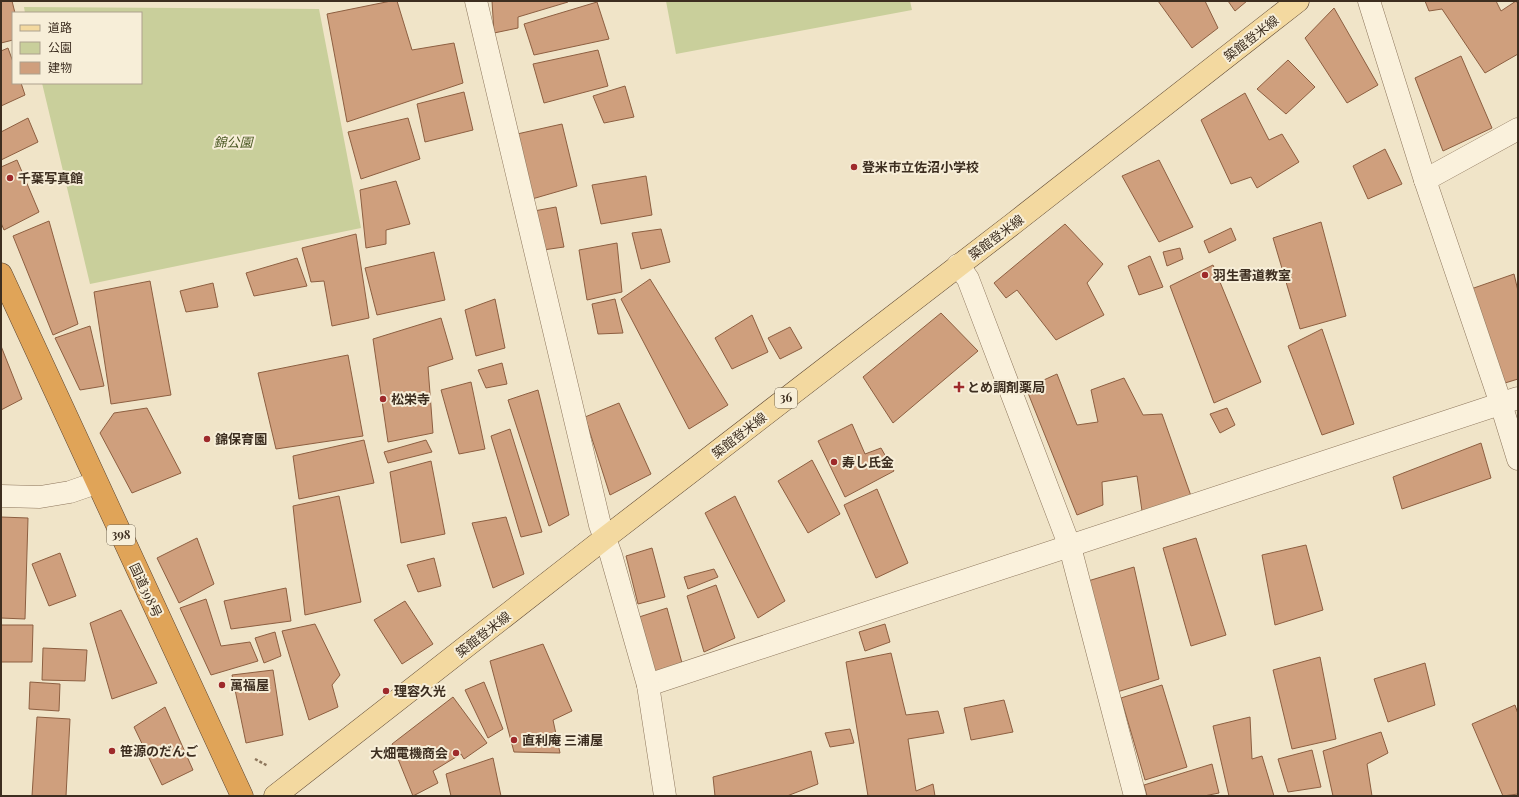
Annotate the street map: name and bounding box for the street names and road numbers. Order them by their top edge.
street label: 築館登米線 [1220,11,1282,64]
street label: 築館登米線 [965,210,1027,263]
road number: 36 [775,388,797,408]
street label: 築館登米線 [708,408,770,461]
road number: 398 [107,525,135,545]
street label: 国道398号 [126,560,166,620]
street label: 築館登米線 [452,607,514,660]

